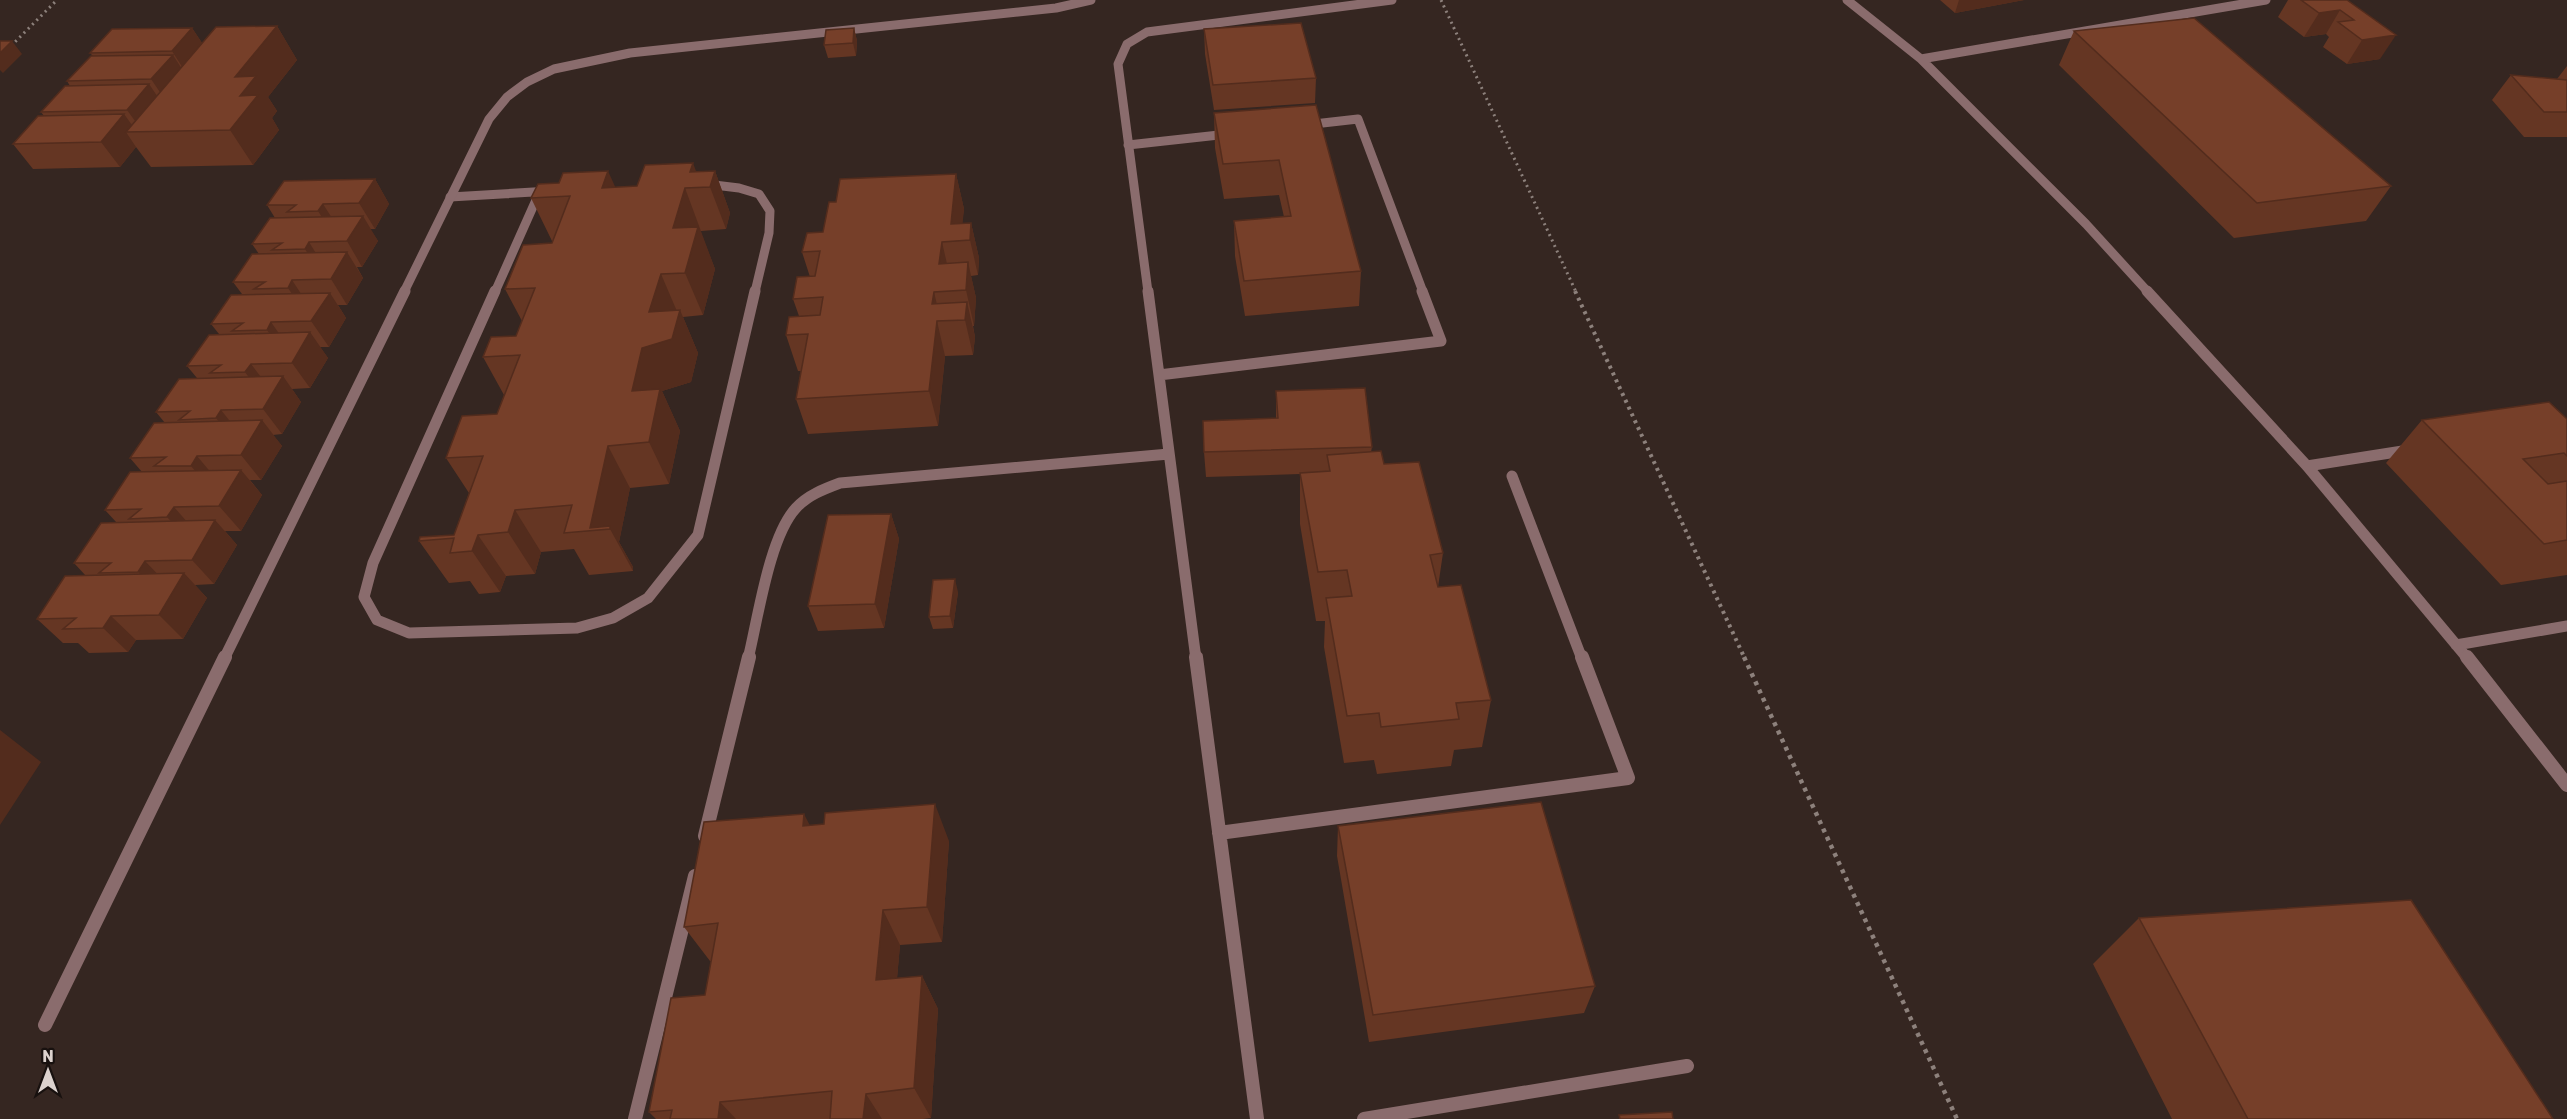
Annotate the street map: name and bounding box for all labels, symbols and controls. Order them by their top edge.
north arrow [18,1041,78,1101]
text: N [42,1047,54,1066]

